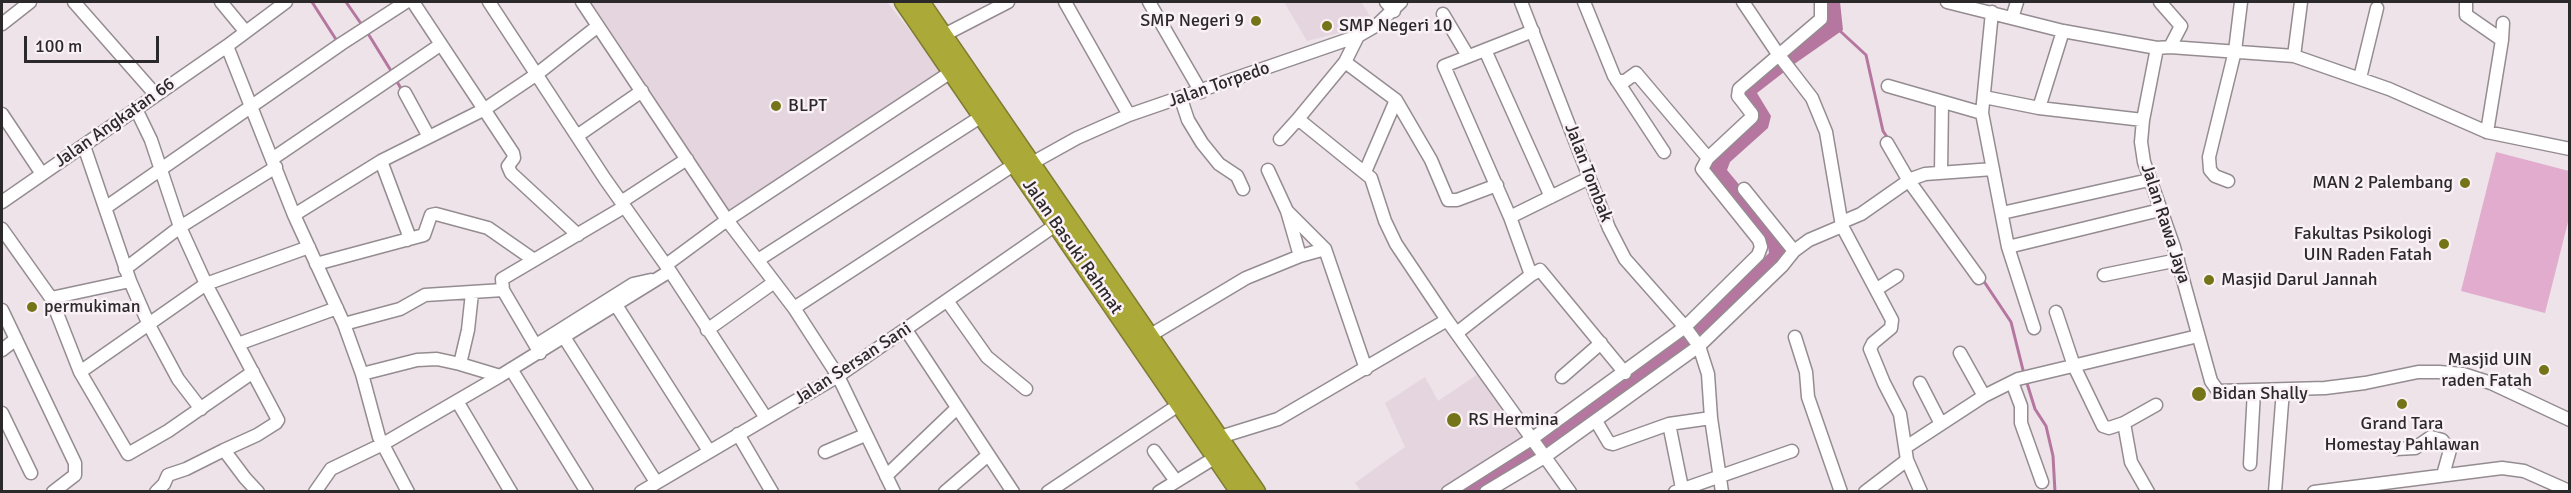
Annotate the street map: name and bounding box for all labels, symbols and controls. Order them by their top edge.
place label: SMP Negeri 9 [1140,10,1244,32]
marker: SMP Negeri 9 [1249,14,1263,28]
place label: SMP Negeri 10 [1339,15,1452,37]
marker: SMP Negeri 10 [1320,19,1334,33]
scale bar [27,24,162,62]
text: 100 m [35,35,82,57]
street label: Jalan Torpedo [1165,58,1273,112]
street label: Jalan Angkatan 66 [51,73,179,173]
place label: BLPT [788,95,827,117]
marker: BLPT [769,99,783,113]
street label: Jalan Tombak [1559,121,1617,225]
street label: Jalan Rawa Jaya [2136,162,2194,286]
place label: MAN 2 Palembang [2312,172,2453,194]
street label: Jalan Basuki Rahmat [1017,175,1127,319]
marker: MAN 2 Palembang [2458,176,2472,190]
place label: Fakultas Psikologi UIN Raden Fatah [2294,223,2432,266]
marker: Fakultas Psikologi UIN Raden Fatah [2437,237,2451,251]
place label: Masjid Darul Jannah [2221,269,2378,291]
marker: Masjid Darul Jannah [2202,273,2216,287]
place label: permukiman [44,296,140,318]
marker: permukiman [25,300,39,314]
street label: Jalan Sersan Sani [790,318,916,410]
place label: Masjid UIN raden Fatah [2441,349,2532,392]
marker: Masjid UIN raden Fatah [2537,363,2551,377]
place label: Bidan Shally [2212,383,2308,405]
marker: Bidan Shally [2190,385,2208,403]
marker: Grand Tara Homestay Pahlawan [2395,397,2409,411]
place label: RS Hermina [1468,409,1559,431]
marker: RS Hermina [1445,411,1463,429]
place label: Grand Tara Homestay Pahlawan [2324,413,2480,456]

